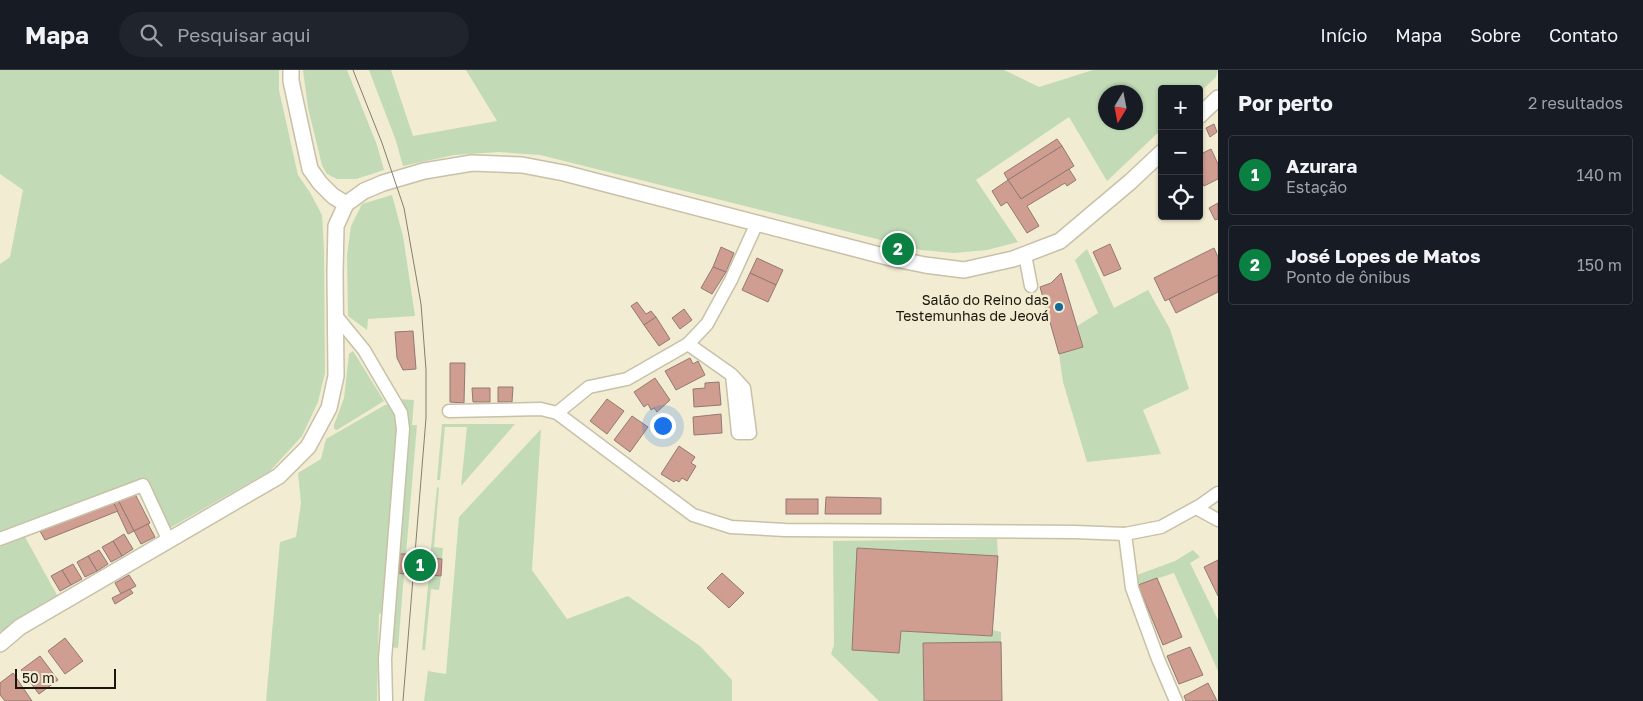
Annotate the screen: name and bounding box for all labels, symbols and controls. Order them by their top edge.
search box [119,12,469,57]
text: Mapa [25,20,89,49]
icon: search [137,21,165,49]
text: Pesquisar aqui [177,23,311,46]
text: Início [1320,24,1367,46]
text: Mapa [1395,24,1442,46]
text: Sobre [1470,24,1521,46]
text: Contato [1549,24,1618,46]
north arrow [1098,85,1143,130]
map controls [1158,85,1203,220]
button: + [1158,85,1203,130]
text: Por perto [1238,90,1333,116]
text: 2 resultados [1528,93,1623,113]
button: − [1158,130,1203,175]
text: Azurara [1286,154,1357,177]
text: 1 [1251,165,1259,185]
text: 140 m [1576,165,1622,185]
button: locate [1158,175,1203,220]
text: Estação [1286,177,1347,197]
pin: 2 [882,230,914,268]
text: José Lopes de Matos [1286,244,1481,267]
text: 2 [1250,255,1260,275]
text: 150 m [1577,255,1622,275]
text: Ponto de ônibus [1286,267,1410,287]
place label: Salão do Reino das Testemunhas de Jeová [896,291,1049,324]
marker: Salão do Reino das Testemunhas de Jeová [1053,301,1065,313]
your location [650,413,676,439]
pin: 1 [404,546,436,584]
scale bar [15,666,116,689]
text: 50 m [22,669,55,686]

